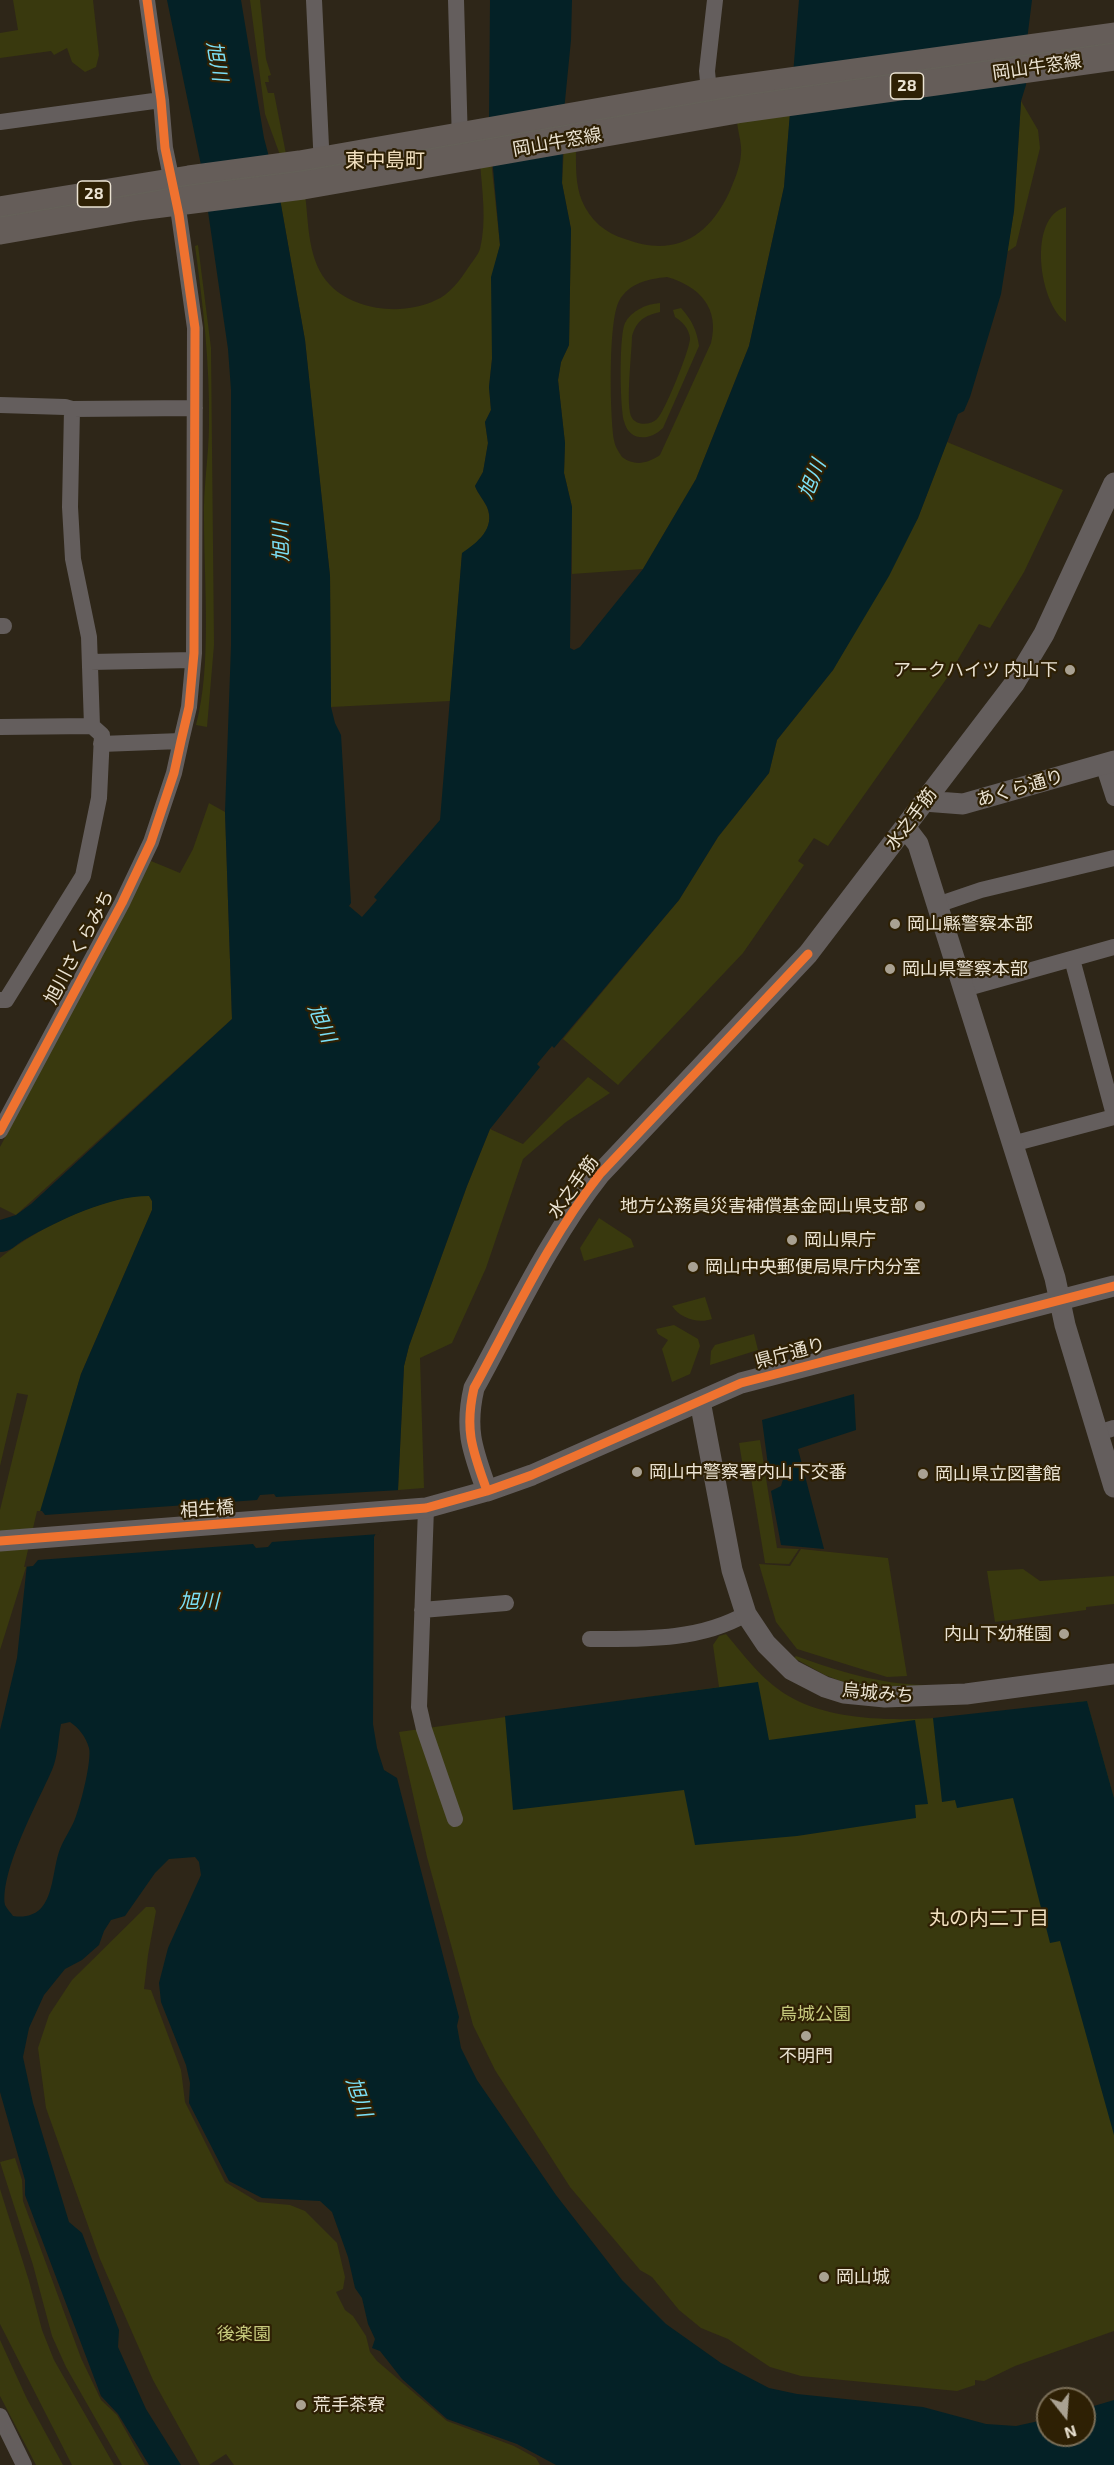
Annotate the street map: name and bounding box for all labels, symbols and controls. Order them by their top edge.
water label: 旭川 [202,39,232,83]
street label: 岡山牛窓線 [991,50,1083,84]
road number: 28 [890,73,924,99]
street label: 岡山牛窓線 [511,124,603,160]
district label: 東中島町 [345,148,425,172]
road number: 28 [78,181,110,207]
water label: 旭川 [793,456,831,502]
water label: 旭川 [268,522,294,562]
place label: アークハイツ 内山下 [893,659,1058,681]
marker: アークハイツ 内山下 [1063,663,1077,677]
street label: あくら通り [974,765,1066,811]
street label: 水之手筋 [881,784,941,854]
street label: 旭川さくらみち [40,886,118,1008]
place label: 岡山縣警察本部 [907,913,1033,935]
marker: 岡山縣警察本部 [888,917,902,931]
place label: 岡山県警察本部 [902,958,1028,980]
marker: 岡山県警察本部 [883,962,897,976]
water label: 旭川 [303,1000,341,1046]
street label: 水之手筋 [543,1152,603,1222]
place label: 地方公務員災害補償基金岡山県支部 [620,1195,908,1217]
marker: 地方公務員災害補償基金岡山県支部 [913,1199,927,1213]
place label: 岡山県庁 [804,1229,876,1251]
marker: 岡山県庁 [785,1233,799,1247]
place label: 岡山中央郵便局県庁内分室 [705,1256,921,1278]
marker: 岡山中央郵便局県庁内分室 [686,1260,700,1274]
street label: 県庁通り [752,1333,828,1373]
place label: 岡山中警察署内山下交番 [649,1461,847,1483]
place label: 岡山県立図書館 [935,1463,1061,1485]
marker: 岡山中警察署内山下交番 [630,1465,644,1479]
marker: 岡山県立図書館 [916,1467,930,1481]
street label: 相生橋 [179,1496,235,1522]
water label: 旭川 [179,1589,219,1613]
place label: 内山下幼稚園 [944,1623,1052,1645]
marker: 内山下幼稚園 [1057,1627,1071,1641]
street label: 烏城みち [841,1679,915,1707]
district label: 丸の内二丁目 [929,1906,1049,1930]
park label: 烏城公園 [779,2003,851,2025]
marker: 不明門 [799,2029,813,2043]
place label: 不明門 [779,2045,833,2067]
water label: 旭川 [341,2074,377,2120]
place label: 岡山城 [836,2266,890,2288]
marker: 岡山城 [817,2270,831,2284]
park label: 後楽園 [217,2323,271,2345]
north arrow [1036,2387,1096,2447]
place label: 荒手茶寮 [313,2394,385,2416]
marker: 荒手茶寮 [294,2398,308,2412]
text: N [1063,2422,1079,2444]

